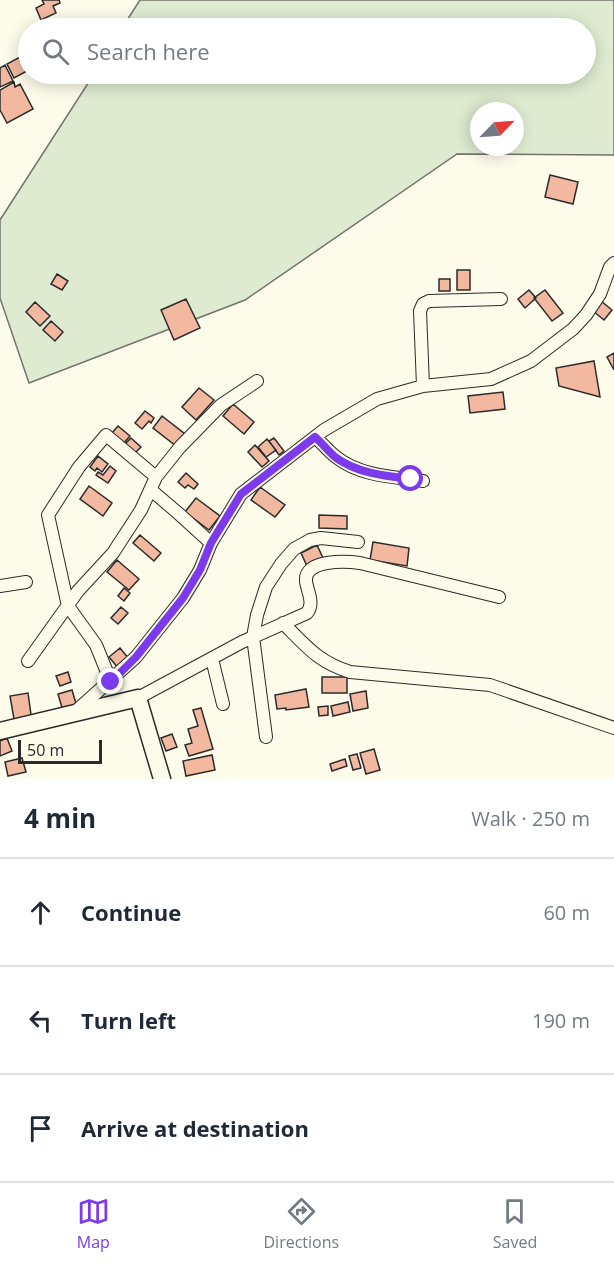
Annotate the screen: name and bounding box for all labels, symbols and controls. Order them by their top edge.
search box [18,18,596,84]
icon: search [39,35,72,68]
text: Search here [87,36,210,66]
north arrow [470,102,524,156]
route start [397,465,423,491]
route end [97,668,123,694]
scale bar [18,737,102,764]
text: 50 m [27,739,64,761]
text: 4 min [24,800,96,836]
text: Walk · 250 m [471,805,590,832]
icon: ahead [24,896,57,929]
text: Continue [81,897,181,927]
text: 60 m [543,899,590,926]
icon: left [24,1004,57,1037]
text: Turn left [81,1005,176,1035]
text: 190 m [532,1007,590,1034]
icon: arrive [24,1112,57,1145]
text: Arrive at destination [81,1113,309,1143]
tab: Map [77,1195,110,1253]
tab: Directions [263,1195,339,1253]
tab: Saved [493,1195,537,1253]

